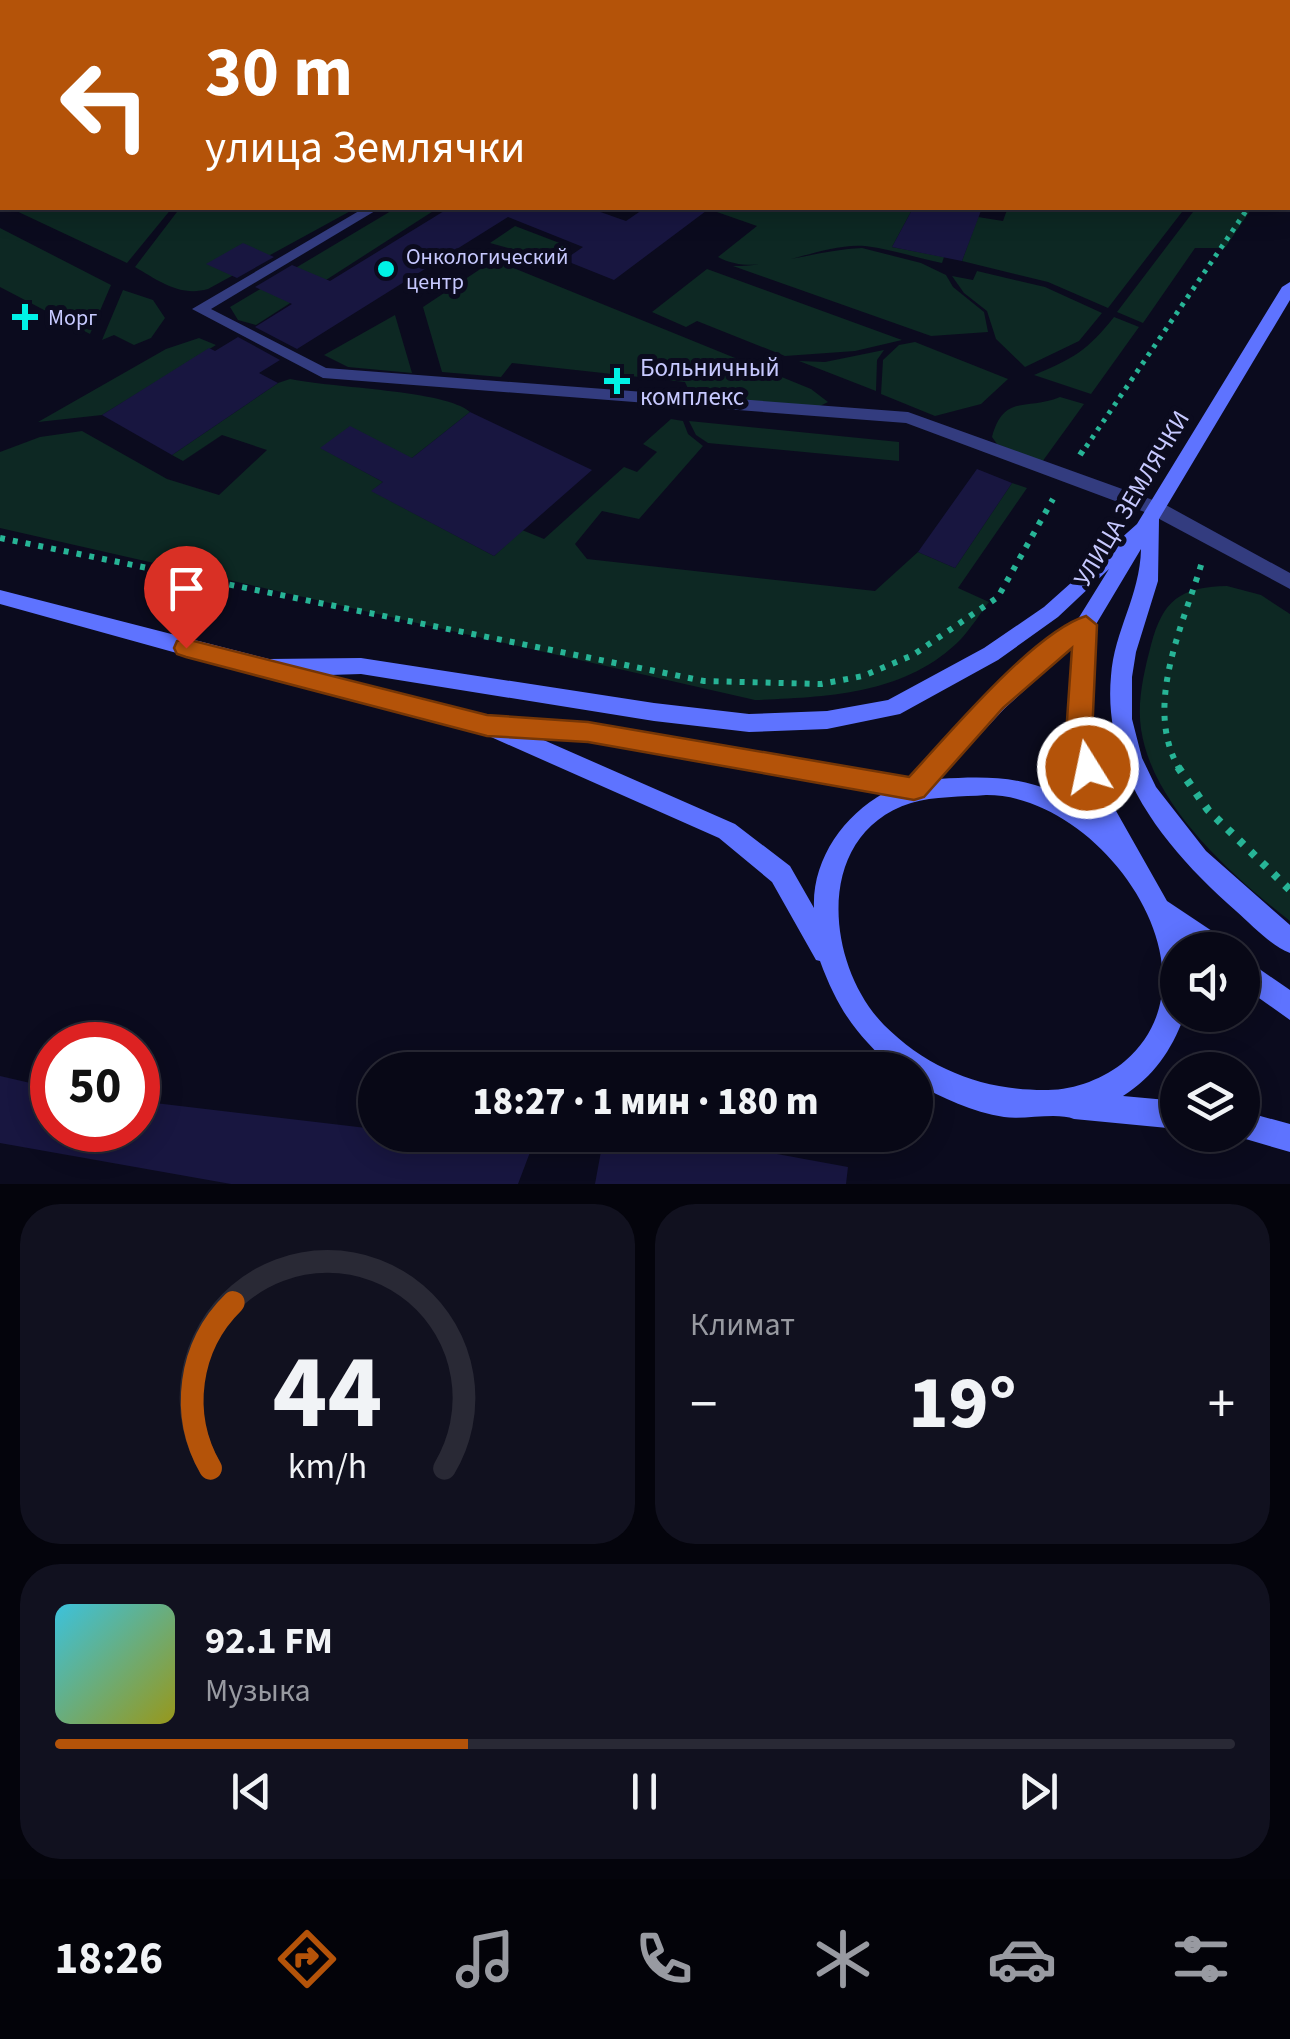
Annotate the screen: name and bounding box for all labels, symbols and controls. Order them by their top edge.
text: 30 m [205,23,353,123]
icon: left [40,40,170,170]
text: улица Землячки [205,116,525,180]
place label: Онкологический центр [406,241,568,298]
marker: Онкологический центр [375,258,397,280]
place label: Морг [48,302,97,334]
marker: Морг [12,304,38,330]
place label: Больничный комплекс [640,350,780,415]
marker: Больничный комплекс [604,368,630,394]
street label: УЛИЦА ЗЕМЛЯЧКИ [1065,404,1199,593]
pin [144,546,229,649]
icon: arrive [159,561,214,616]
position arrow [1036,716,1140,820]
map controls [1160,932,1260,1152]
button: sound [1160,932,1260,1032]
speed limit sign: 50 [30,1022,160,1152]
button: layers [1160,1052,1260,1152]
text: 18:27 · 1 мин · 180 m [473,1075,818,1129]
text: Климат [690,1302,795,1348]
text: 44 [273,1320,382,1468]
text: 19° [909,1350,1016,1457]
text: − [690,1366,717,1444]
text: + [1208,1366,1235,1444]
text: km/h [288,1441,367,1492]
text: 92.1 FM [205,1614,333,1668]
text: Музыка [205,1668,311,1714]
icon: previous [224,1764,279,1819]
icon: pause [617,1764,672,1819]
icon: next [1011,1764,1066,1819]
icon: directions [272,1924,342,1994]
icon: music [450,1924,520,1994]
icon: phone [629,1924,699,1994]
icon: climate [808,1924,878,1994]
icon: car [987,1924,1057,1994]
icon: filters [1166,1924,1236,1994]
text: 18:26 [54,1927,163,1991]

